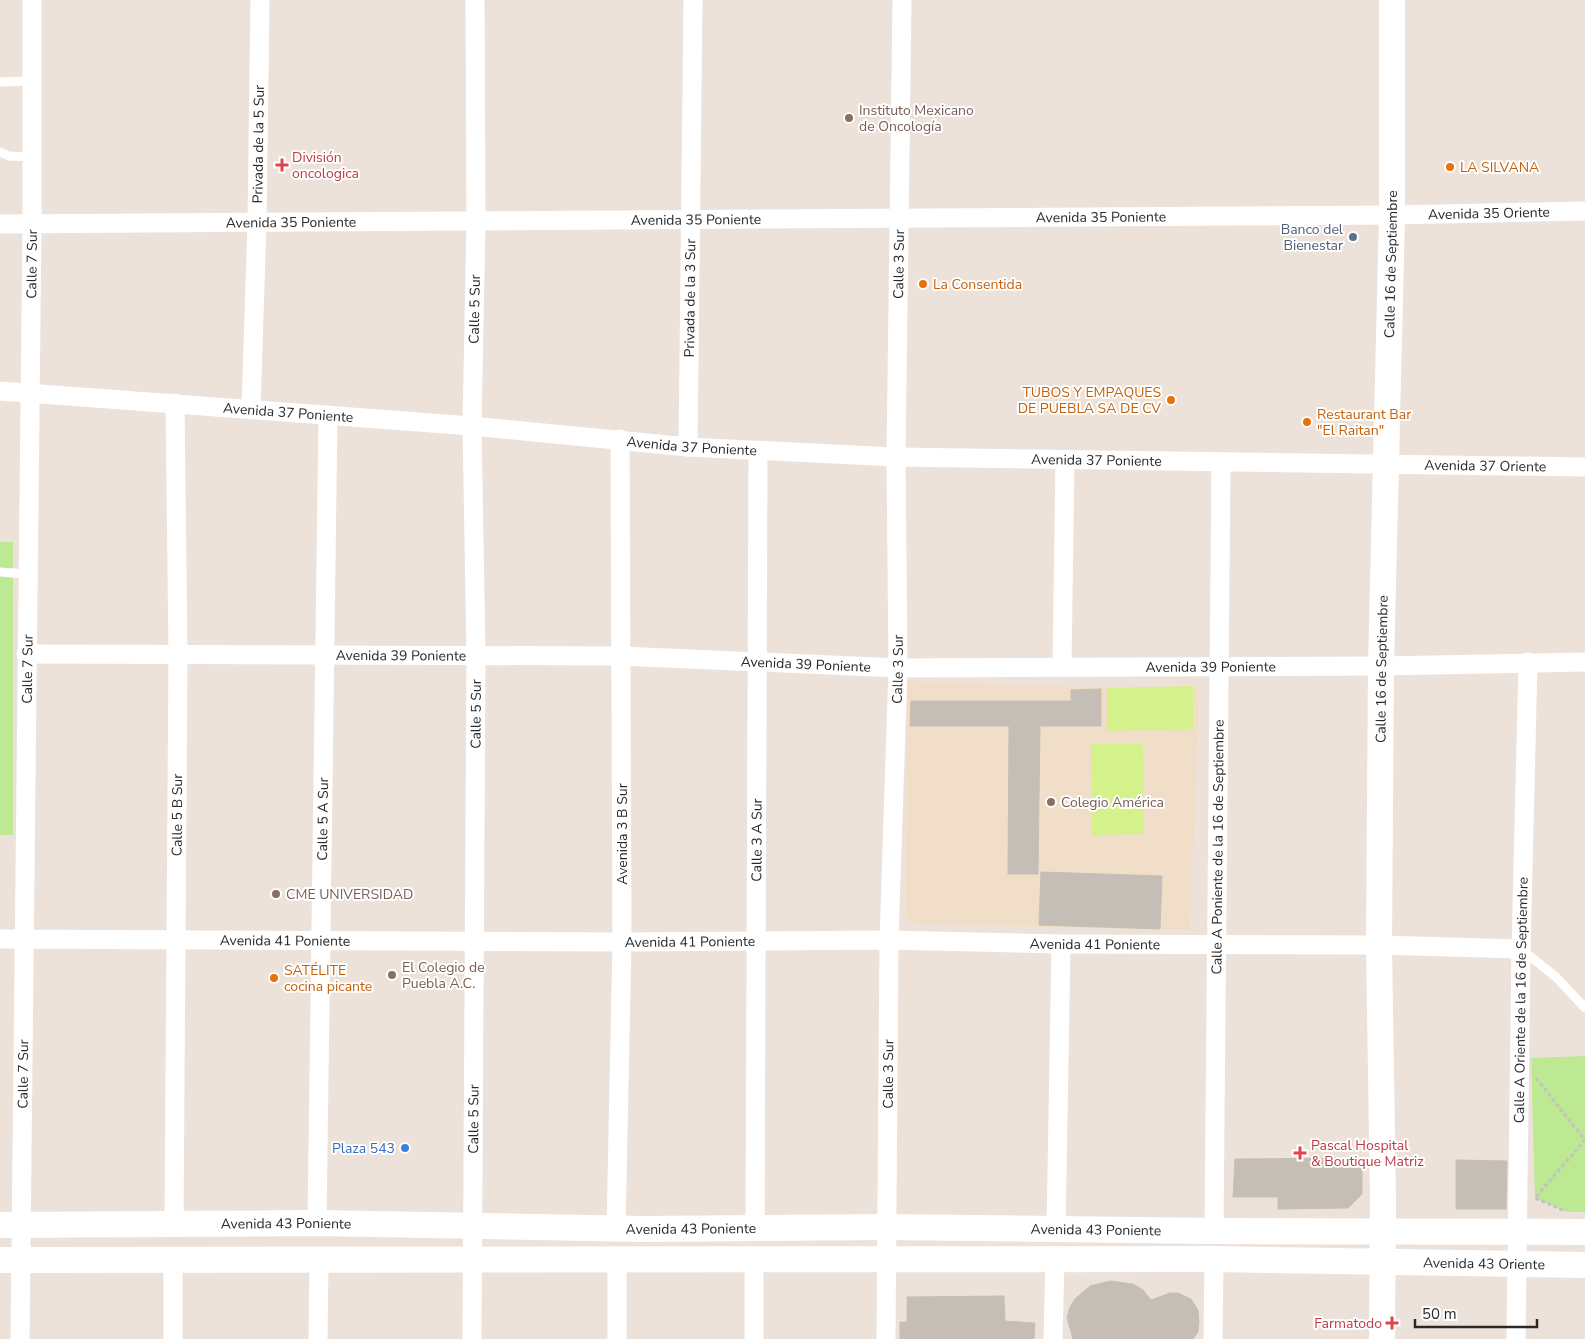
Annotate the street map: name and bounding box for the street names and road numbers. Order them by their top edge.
street label: Privada de la 5 Sur [248,85,268,204]
street label: Calle 16 de Septiembre [1380,190,1402,338]
street label: Avenida 35 Oriente [1428,202,1550,224]
street label: Avenida 35 Poniente [1036,207,1166,227]
street label: Avenida 35 Poniente [631,210,761,229]
street label: Avenida 35 Poniente [226,212,356,232]
street label: Calle 7 Sur [22,229,41,299]
street label: Calle 3 Sur [889,229,908,299]
street label: Privada de la 3 Sur [680,239,700,357]
street label: Calle 5 Sur [464,274,484,344]
street label: Avenida 37 Poniente [222,398,354,427]
street label: Avenida 37 Poniente [626,432,757,460]
street label: Avenida 37 Poniente [1031,449,1162,470]
street label: Avenida 37 Oriente [1424,455,1546,476]
street label: Calle 16 de Septiembre [1371,595,1392,743]
street label: Calle 7 Sur [17,634,37,704]
street label: Calle 3 Sur [887,634,907,704]
street label: Avenida 39 Poniente [336,646,466,665]
street label: Avenida 39 Poniente [740,652,871,676]
street label: Avenida 39 Poniente [1145,657,1276,676]
street label: Calle 5 Sur [466,679,485,749]
street label: Calle A Poniente de la 16 de Septiembre [1207,719,1228,975]
street label: Calle 5 B Sur [167,774,187,856]
street label: Calle 5 A Sur [312,777,333,861]
street label: Avenida 3 B Sur [613,783,632,885]
street label: Calle 3 A Sur [747,798,766,882]
street label: Calle A Oriente de la 16 de Septiembre [1509,877,1532,1123]
street label: Avenida 41 Poniente [220,931,350,950]
street label: Avenida 41 Poniente [625,932,755,951]
street label: Avenida 41 Poniente [1029,934,1160,954]
street label: Calle 7 Sur [13,1039,33,1109]
street label: Calle 3 Sur [878,1039,898,1109]
street label: Calle 5 Sur [464,1084,483,1154]
street label: Avenida 43 Poniente [221,1213,351,1233]
street label: Avenida 43 Poniente [626,1219,756,1239]
street label: Avenida 43 Poniente [1031,1219,1161,1240]
street label: Avenida 43 Oriente [1423,1253,1545,1274]

